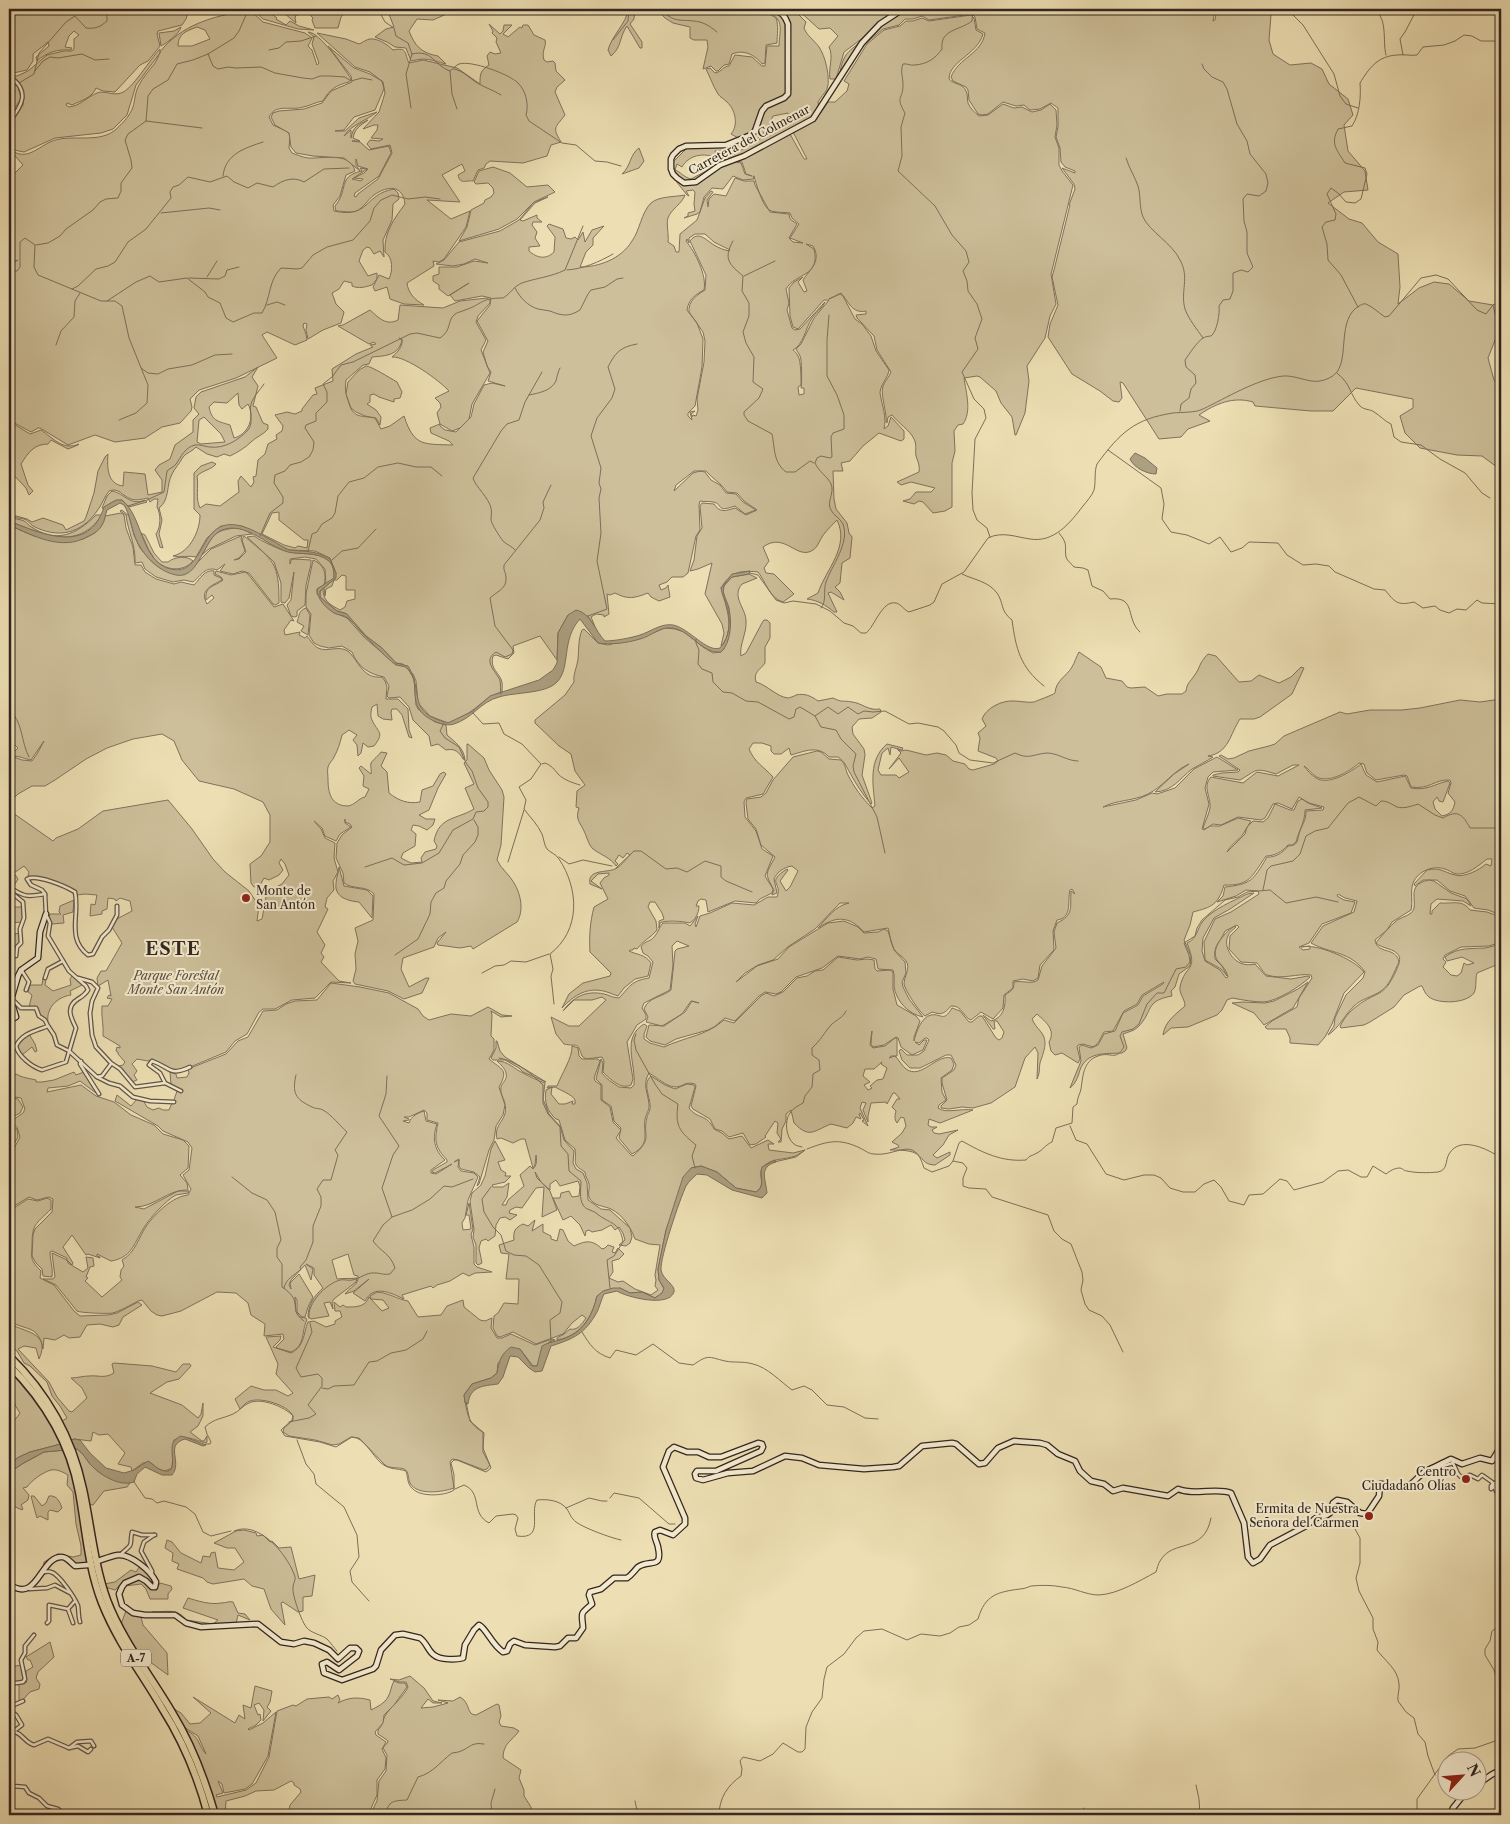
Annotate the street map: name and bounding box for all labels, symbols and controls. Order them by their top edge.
street label: Carretera del Colmenar [685,101,812,178]
place label: Monte de San Antón [256,883,316,912]
marker: Monte de San Antón [240,892,252,904]
district label: ESTE [145,938,201,960]
park label: Parque Forestal Monte San Antón [126,968,224,997]
place label: Centro Ciudadano Olías [1362,1464,1456,1493]
marker: Centro Ciudadano Olías [1460,1473,1472,1485]
place label: Ermita de Nuestra Señora del Carmen [1249,1501,1360,1530]
marker: Ermita de Nuestra Señora del Carmen [1363,1510,1375,1522]
road number: A-7 [121,1650,151,1666]
north arrow [1438,1752,1488,1802]
text: N [1463,1761,1484,1780]

